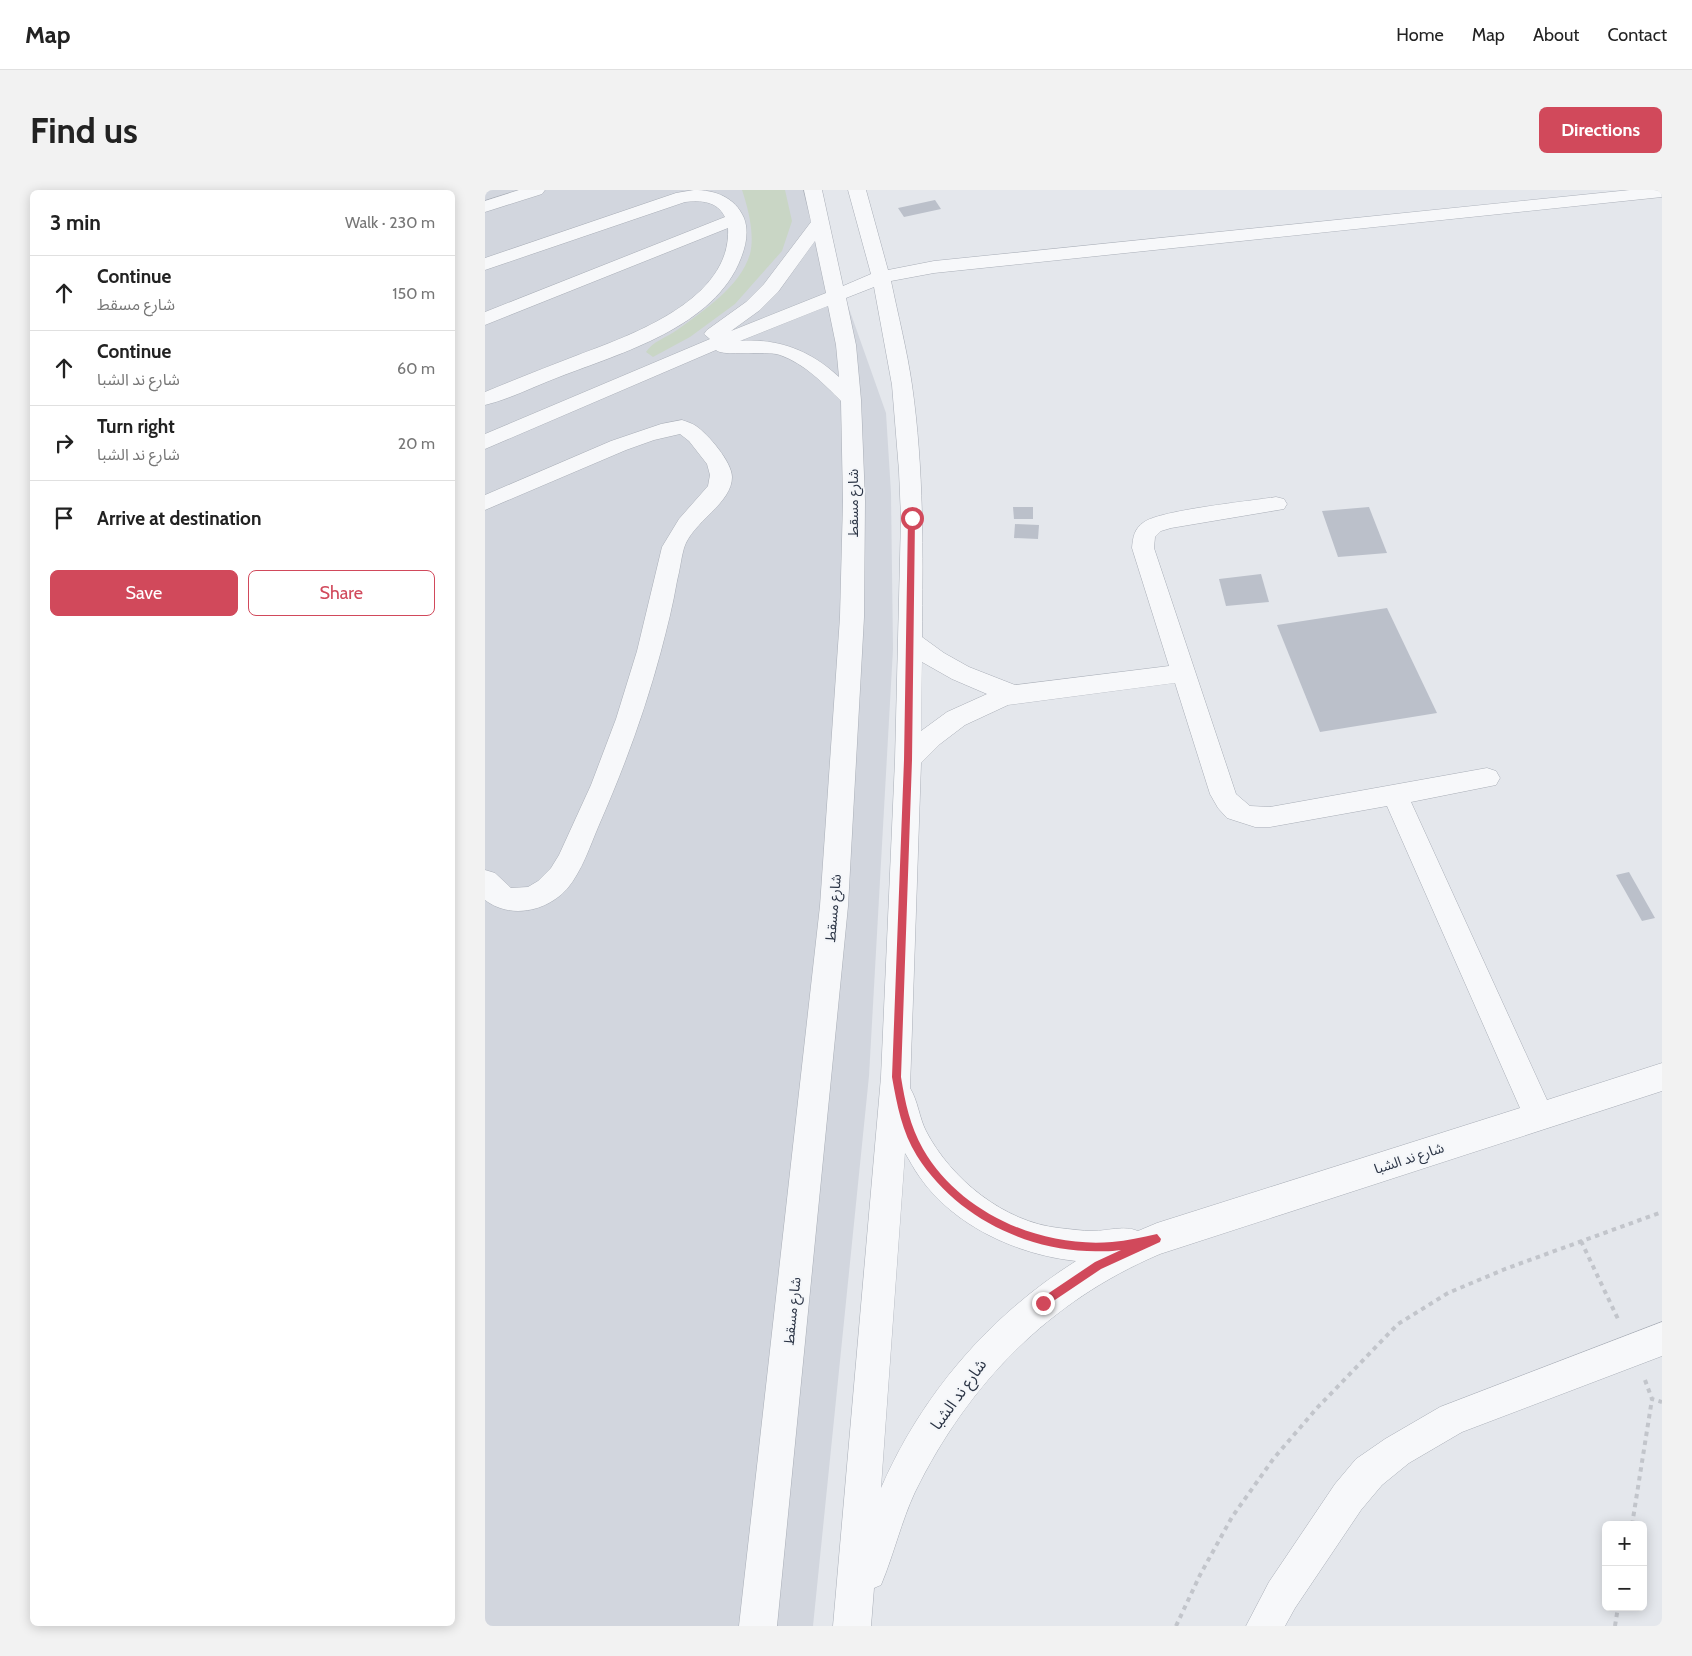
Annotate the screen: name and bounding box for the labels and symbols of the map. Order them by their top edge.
street label: شارع مسقط [844,469,864,537]
route start [901,507,924,530]
street label: شارع مسقط [821,873,847,943]
street label: شارع ند الشبا [1372,1138,1447,1180]
street label: شارع مسقط [779,1276,807,1346]
route end [1032,1292,1055,1315]
street label: شارع ند الشبا [926,1355,993,1435]

